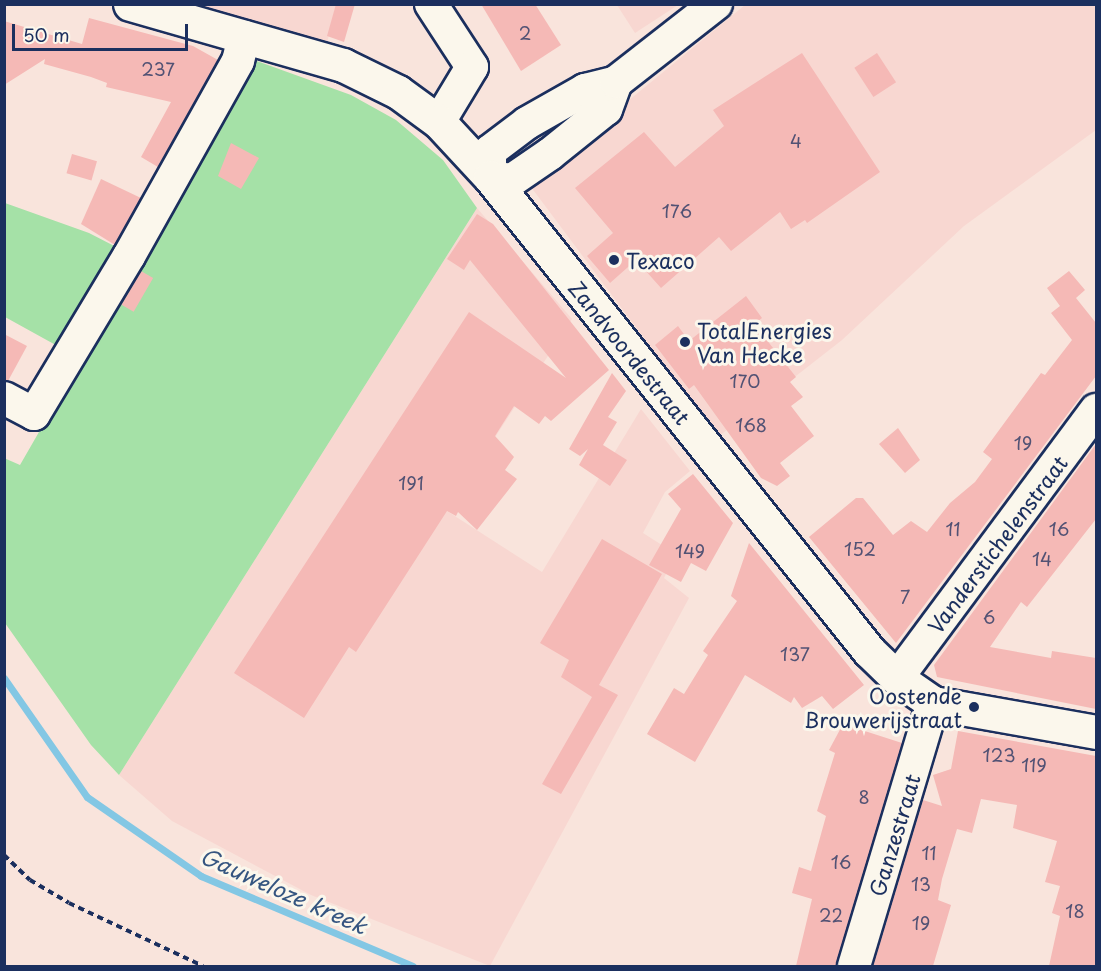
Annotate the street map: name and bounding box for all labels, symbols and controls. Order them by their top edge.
scale bar [15,12,190,50]
text: 50 m [23,21,70,48]
house number: 2 [519,22,531,44]
house number: 237 [141,58,175,80]
house number: 4 [790,130,802,152]
house number: 176 [662,200,692,222]
place label: Texaco [626,247,695,273]
marker: Texaco [607,253,621,267]
street label: Zandvoordestraat [564,275,696,429]
place label: TotalEnergies Van Hecke [697,317,832,367]
marker: TotalEnergies Van Hecke [678,335,692,349]
house number: 170 [730,370,760,392]
house number: 168 [735,414,767,436]
house number: 19 [1014,432,1032,454]
street label: Vanderstichelenstraat [922,450,1072,638]
house number: 191 [398,472,424,494]
house number: 11 [945,518,961,540]
house number: 16 [1049,518,1069,540]
house number: 152 [844,538,876,560]
house number: 149 [675,540,705,562]
house number: 14 [1032,548,1052,570]
house number: 7 [900,586,910,608]
house number: 6 [983,606,995,628]
house number: 137 [780,643,810,665]
place label: Oostende Brouwerijstraat [804,682,962,732]
marker: Oostende Brouwerijstraat [967,700,981,714]
house number: 123 [983,744,1015,766]
house number: 119 [1021,754,1047,776]
street label: Ganzestraat [863,771,925,899]
house number: 8 [858,786,870,808]
water label: Gauweloze kreek [196,841,372,939]
house number: 11 [921,842,937,864]
house number: 16 [831,851,851,873]
house number: 13 [911,873,931,895]
house number: 18 [1065,900,1085,922]
house number: 22 [819,904,843,926]
house number: 19 [912,912,930,934]

